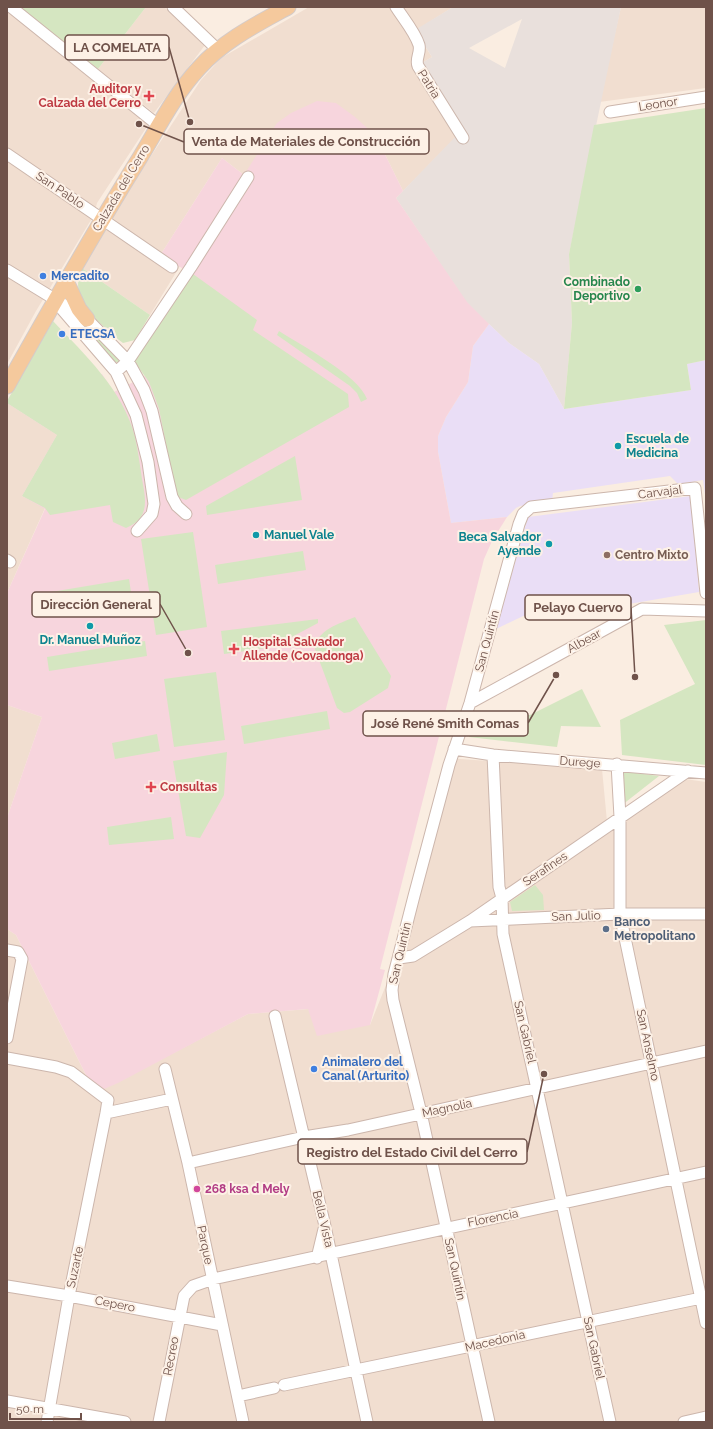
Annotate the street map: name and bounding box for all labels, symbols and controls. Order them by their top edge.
callout: LA COMELATA [65,35,169,60]
text: LA COMELATA [73,40,161,55]
street label: Patria [415,67,443,101]
place label: Auditor y Calzada del Cerro [39,82,141,110]
marker: Auditor y Calzada del Cerro [144,91,154,101]
street label: Leonor [637,94,679,114]
callout: Venta de Materiales de Construcción [184,129,429,154]
text: Venta de Materiales de Construcción [192,134,421,149]
street label: Calzada del Cerro [90,142,152,234]
street label: San Pablo [33,169,87,211]
place label: Mercadito [51,269,109,283]
marker: Mercadito [38,271,48,281]
place label: Combinado Deportivo [564,275,630,303]
marker: Combinado Deportivo [633,284,643,294]
place label: ETECSA [70,327,116,341]
marker: ETECSA [57,329,67,339]
place label: Escuela de Medicina [626,432,689,460]
marker: Escuela de Medicina [613,441,623,451]
street label: Carvajal [637,482,684,502]
place label: Manuel Vale [264,528,334,542]
marker: Manuel Vale [251,530,261,540]
place label: Beca Salvador Ayende [458,530,541,558]
marker: Beca Salvador Ayende [544,539,554,549]
place label: Centro Mixto [615,548,689,562]
marker: Centro Mixto [602,550,612,560]
callout: Dirección General [32,592,160,617]
callout: Pelayo Cuervo [525,595,631,620]
text: Dirección General [40,597,153,612]
text: Pelayo Cuervo [533,600,623,615]
street label: San Quintín [472,609,502,673]
marker: Dr. Manuel Muñoz [85,621,95,631]
street label: Albear [565,626,604,656]
place label: Dr. Manuel Muñoz [39,633,141,647]
place label: Hospital Salvador Allende (Covadonga) [243,635,364,663]
marker: Hospital Salvador Allende (Covadonga) [228,643,240,655]
callout: José René Smith Comas [363,711,528,736]
text: José René Smith Comas [371,716,520,731]
street label: Durege [559,754,601,770]
place label: Consultas [160,780,217,794]
marker: Consultas [145,781,157,793]
street label: Serafines [520,849,570,889]
street label: San Julio [551,908,601,924]
place label: Banco Metropolitano [614,915,696,943]
street label: San Quintín [386,921,414,985]
marker: Banco Metropolitano [601,924,611,934]
street label: San Gabriel [511,999,539,1065]
street label: San Anselmo [634,1008,662,1082]
place label: Animalero del Canal (Arturito) [322,1055,409,1083]
marker: Animalero del Canal (Arturito) [309,1064,319,1074]
street label: Magnolia [421,1096,473,1120]
callout: Registro del Estado Civil del Cerro [298,1139,527,1164]
text: Registro del Estado Civil del Cerro [306,1145,518,1160]
place label: 268 ksa d Mely [205,1182,290,1196]
marker: 268 ksa d Mely [192,1184,202,1194]
street label: Bella Vista [310,1189,336,1249]
street label: Florencia [466,1206,520,1230]
street label: Parque [194,1224,216,1266]
street label: San Quintín [442,1237,468,1301]
street label: Suzarte [64,1245,86,1289]
street label: Cepero [94,1293,136,1315]
street label: San Gabriel [581,1315,608,1381]
street label: Macedonia [464,1327,526,1355]
street label: Recreo [160,1335,182,1377]
scale bar [10,1395,81,1421]
text: 50 m [16,1402,44,1416]

